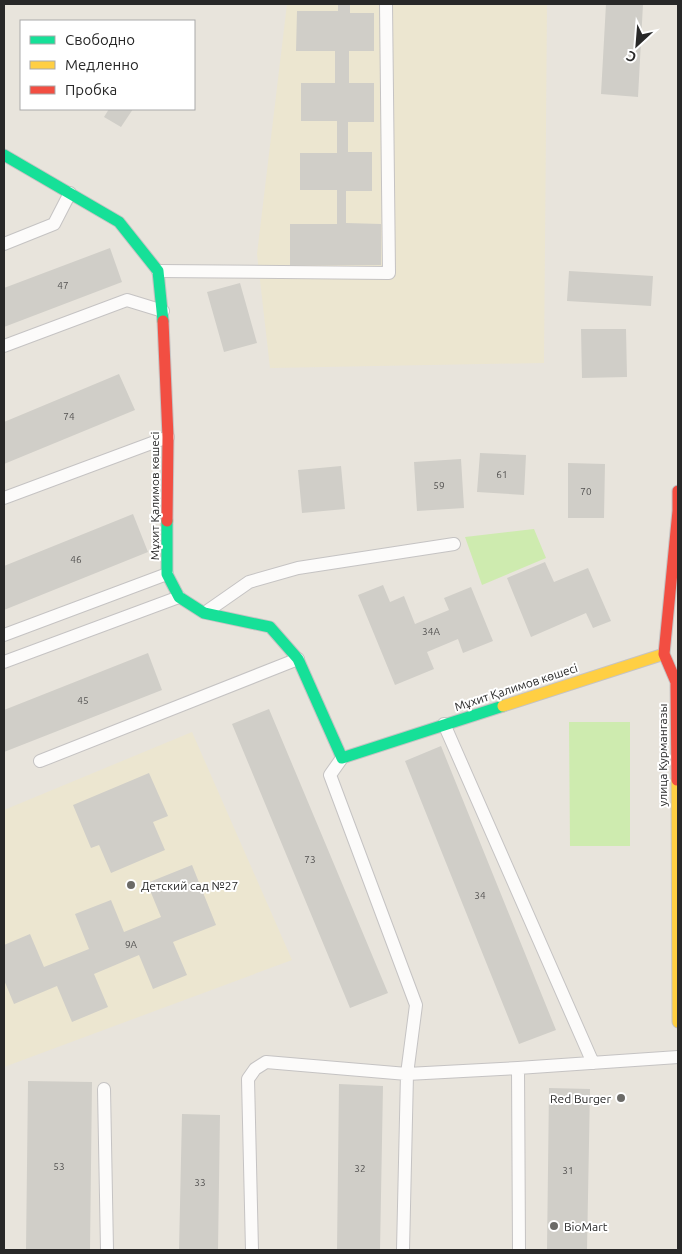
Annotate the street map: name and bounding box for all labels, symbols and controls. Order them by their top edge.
legend [20,20,195,110]
north arrow [612,20,662,70]
text: Свободно [65,31,135,48]
text: С [624,48,639,66]
text: Медленно [65,56,139,73]
text: Пробка [65,81,117,98]
house number: 47 [57,280,69,291]
house number: 74 [63,411,75,422]
street label: Мұхит Қалимов көшесі [148,432,161,560]
house number: 61 [496,469,508,480]
house number: 59 [433,480,445,491]
house number: 70 [580,486,592,497]
house number: 46 [70,554,82,565]
house number: 34А [422,626,440,637]
street label: Мұхит Қалимов көшесі [453,661,579,713]
house number: 45 [77,695,89,706]
street label: улица Курмангазы [656,704,669,806]
house number: 73 [304,854,316,865]
marker: Детский сад №27 [125,879,137,891]
place label: Детский сад №27 [141,879,238,892]
house number: 34 [474,890,486,901]
house number: 9А [125,939,138,950]
place label: Red Burger [550,1092,611,1105]
marker: Red Burger [615,1092,627,1104]
house number: 53 [53,1161,65,1172]
house number: 32 [354,1163,366,1174]
house number: 31 [562,1165,574,1176]
house number: 33 [194,1177,206,1188]
marker: BioMart [548,1220,560,1232]
place label: BioMart [564,1220,608,1233]

